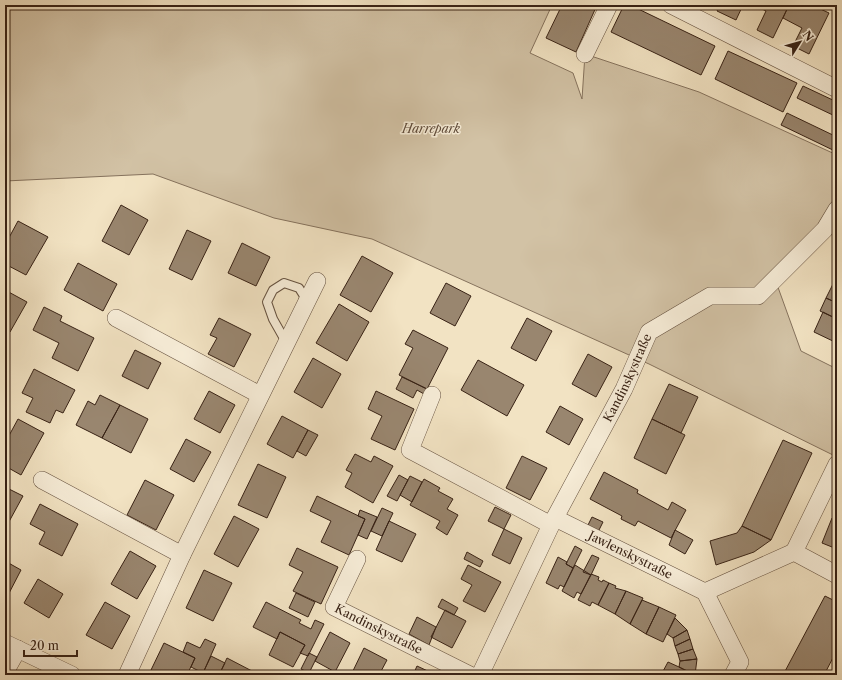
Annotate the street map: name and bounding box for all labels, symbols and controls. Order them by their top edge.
north arrow [780,22,820,62]
text: N [800,28,817,44]
park label: Harrepark [401,121,461,136]
street label: Kandinskystraße [600,331,654,424]
street label: Jawlenskystraße [584,527,675,582]
street label: Kandinskystraße [332,601,425,657]
scale bar [24,632,77,658]
text: 20 m [30,638,59,653]

